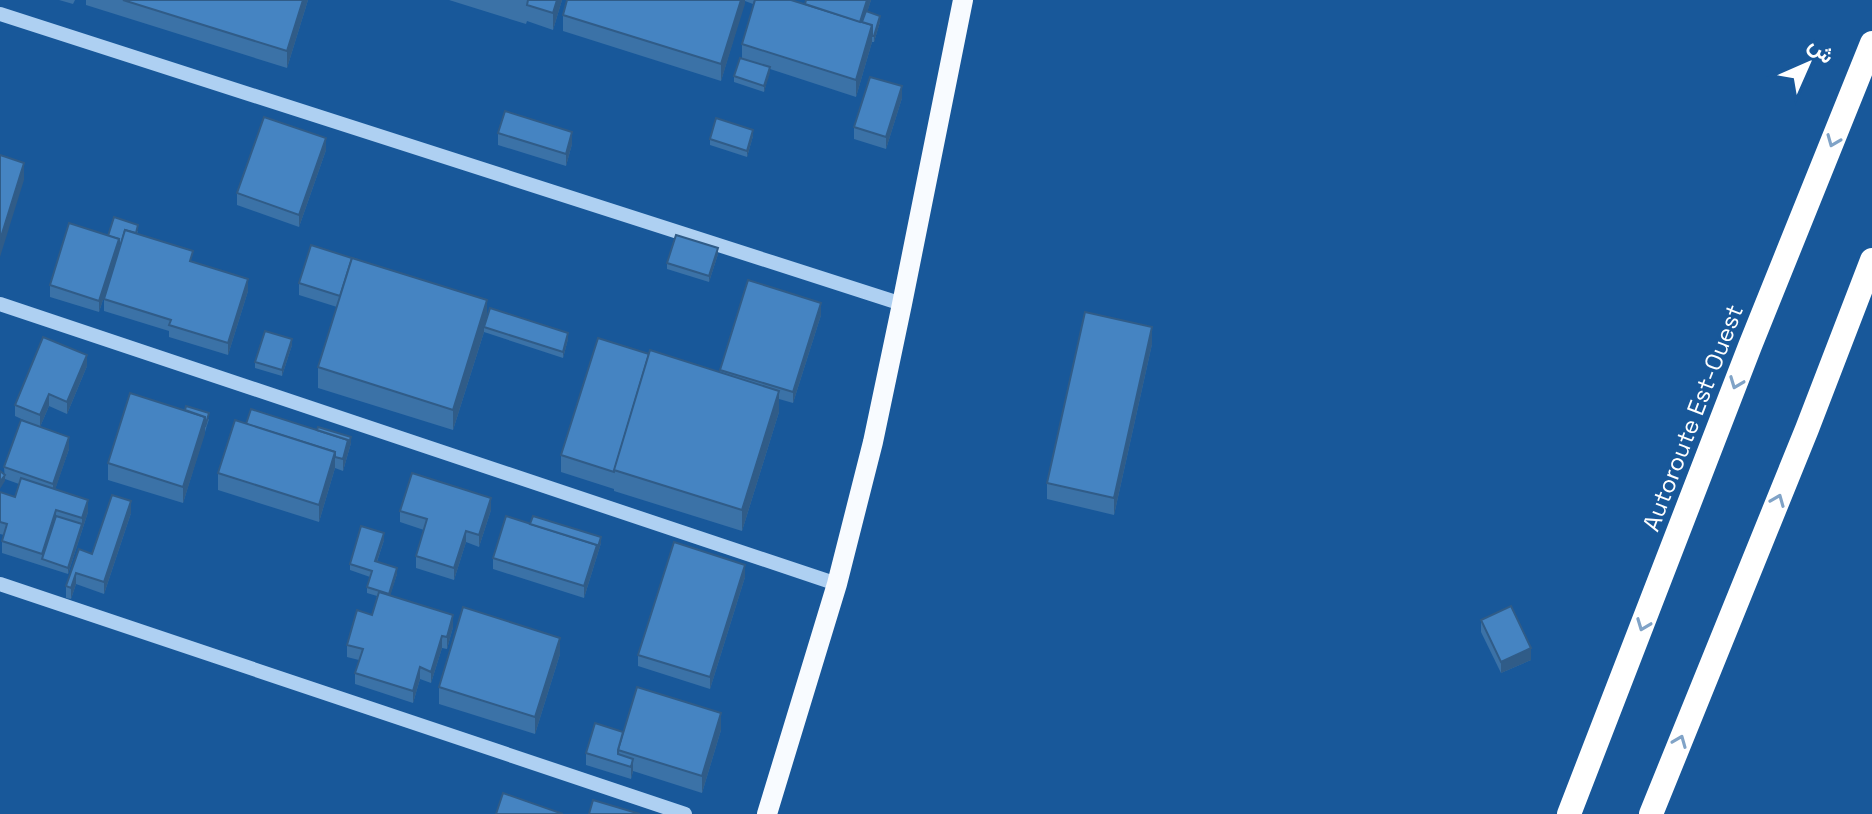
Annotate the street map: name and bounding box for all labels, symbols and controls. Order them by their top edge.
north arrow [1768,24,1848,104]
text: ش [1803,31,1841,69]
one-way arrow [1826,133,1842,147]
street label: Autoroute Est-Ouest [1635,300,1750,535]
one-way arrow [1729,375,1746,389]
one-way arrow [1768,494,1784,508]
one-way arrow [1636,617,1653,631]
one-way arrow [1670,735,1687,749]

